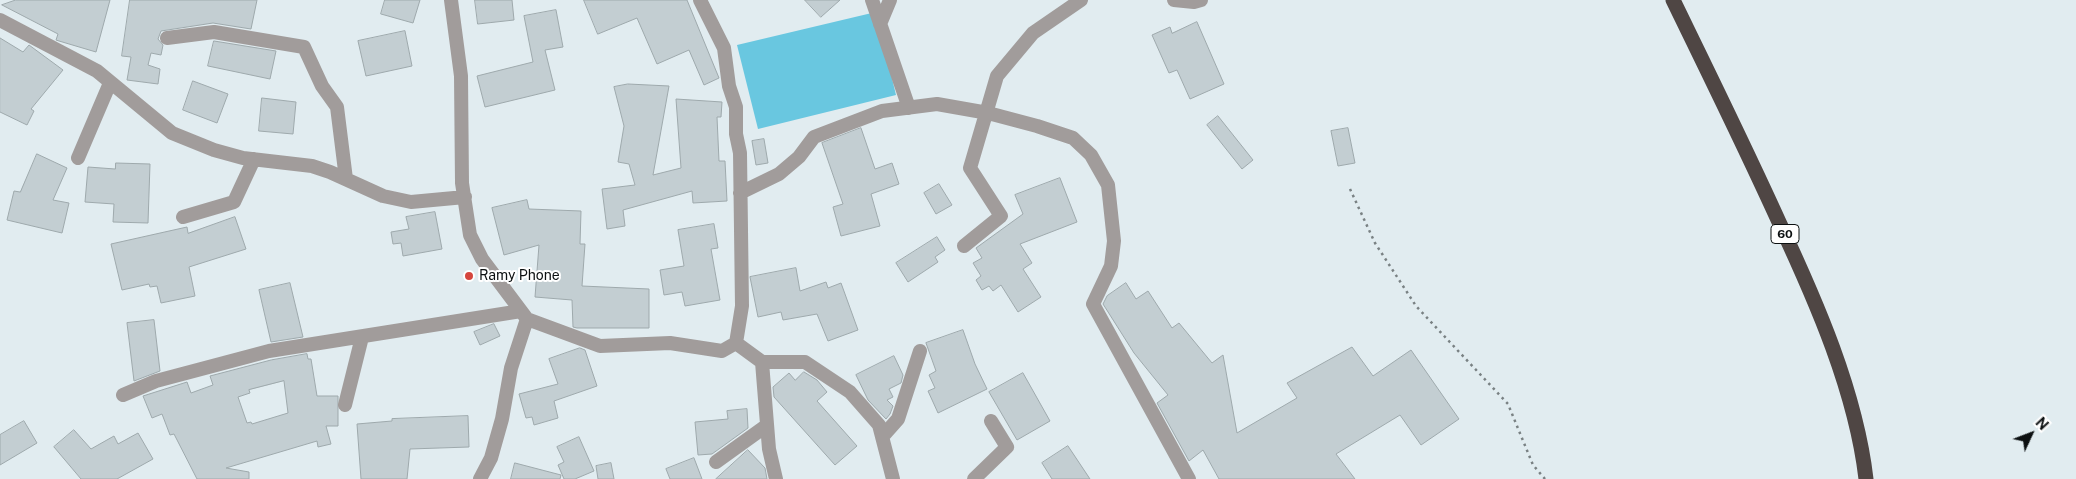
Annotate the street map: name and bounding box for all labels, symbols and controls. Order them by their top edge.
road number: 60 [1771,224,1799,243]
place label: Ramy Phone [479,268,560,284]
marker: Ramy Phone [463,270,475,282]
north arrow [2006,409,2056,459]
text: N [2032,414,2052,433]

